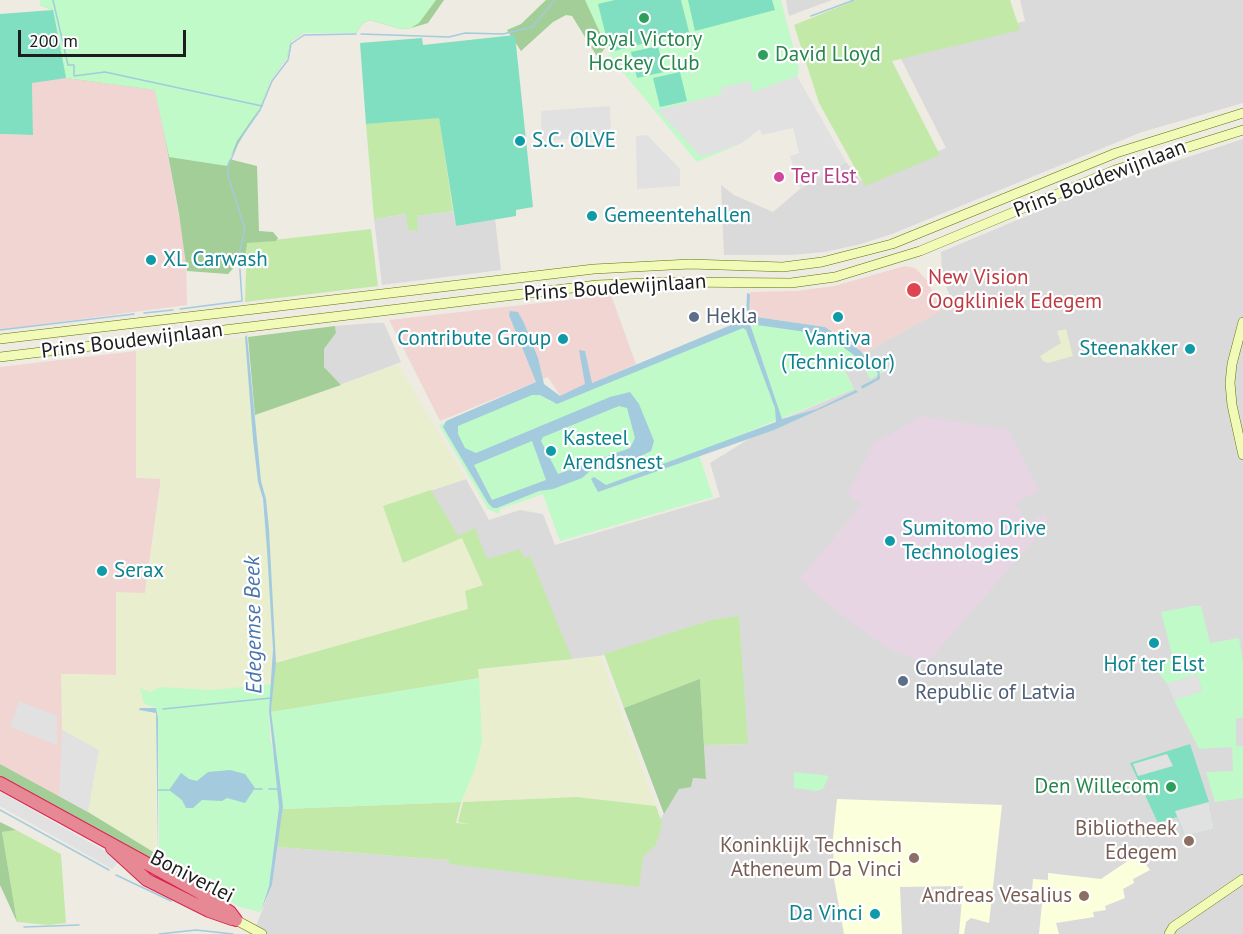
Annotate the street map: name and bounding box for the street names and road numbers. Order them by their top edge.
street label: Prins Boudewijnlaan [1010,134,1190,224]
street label: Prins Boudewijnlaan [523,269,707,307]
street label: Prins Boudewijnlaan [40,317,224,365]
street label: Boniverlei [146,845,238,909]

